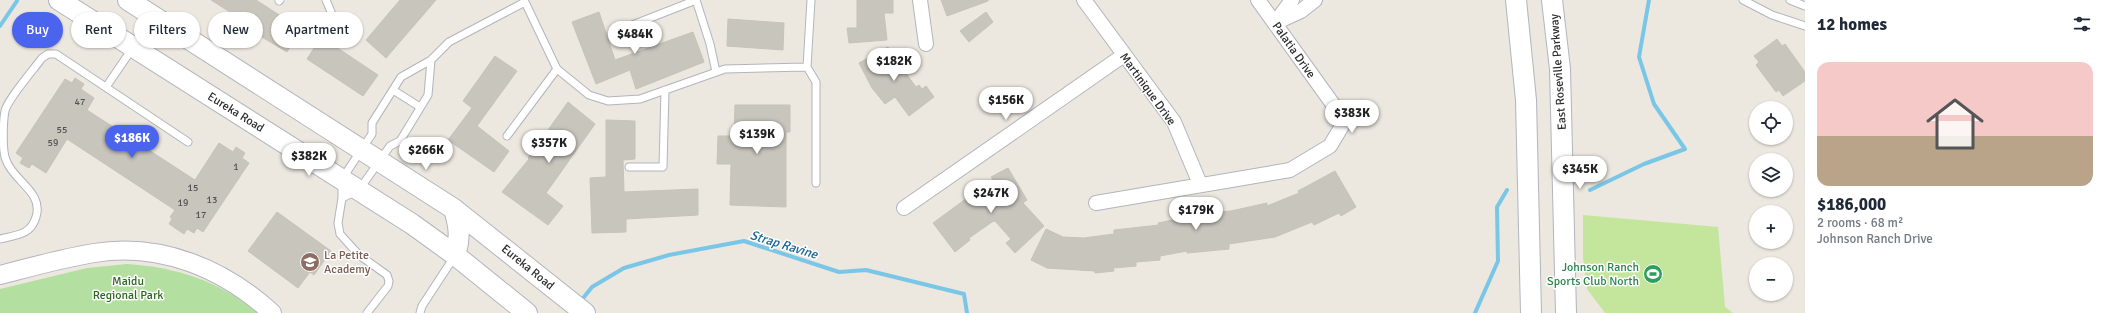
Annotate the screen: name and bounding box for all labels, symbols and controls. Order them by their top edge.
chip: Buy [12,12,63,48]
chip: Rent [71,12,126,48]
chip: Filters [134,12,200,48]
chip: New [208,12,263,48]
chip: Apartment [271,12,363,48]
street label: East Roseville Parkway [1547,13,1570,131]
icon: filters [2071,13,2093,35]
text: 12 homes [1817,14,1887,35]
street label: Palatia Drive [1269,19,1318,81]
pin: $484K [607,21,663,55]
text: $484K [617,26,653,42]
pin: $182K [866,48,922,82]
street label: Martinique Drive [1116,50,1179,129]
text: $182K [876,53,912,69]
pin: $156K [978,87,1034,121]
icon: home [1919,88,1991,160]
street label: Eureka Road [205,89,267,136]
text: $156K [988,92,1024,108]
house number: 47 [75,96,85,108]
pin: $383K [1324,100,1380,134]
map controls [1749,101,1793,301]
button: locate [1749,101,1793,145]
text: $383K [1334,105,1370,121]
pin: $139K [729,121,785,155]
house number: 55 [57,124,67,136]
pin: $186K [104,125,160,159]
text: $139K [739,126,775,142]
text: $186K [114,130,150,146]
pin: $357K [521,130,577,164]
text: $357K [531,135,567,151]
house number: 59 [48,137,58,149]
pin: $266K [398,137,454,171]
text: $266K [408,142,444,158]
pin: $382K [281,143,337,177]
text: $382K [291,148,327,164]
button: layers [1749,153,1793,197]
pin: $345K [1552,156,1608,190]
house number: 1 [233,161,239,173]
text: $345K [1562,161,1598,177]
pin: $247K [963,180,1019,214]
house number: 15 [188,182,198,194]
text: $247K [973,185,1009,201]
house number: 13 [207,194,217,206]
text: $186,000 [1817,194,1886,215]
house number: 19 [178,197,188,209]
pin: $179K [1168,197,1224,231]
text: $179K [1178,202,1214,218]
button: + [1749,205,1793,249]
house number: 17 [196,209,206,221]
text: 2 rooms · 68 m² [1817,215,1903,231]
water label: Strap Ravine [748,227,821,263]
text: Johnson Ranch Drive [1817,231,1933,247]
street label: Eureka Road [498,241,557,293]
place label: La Petite Academy [324,248,371,277]
school or university icon: La Petite Academy [299,251,321,273]
button: − [1749,257,1793,301]
place label: Johnson Ranch Sports Club North [1547,260,1639,289]
sports icon: Johnson Ranch Sports Club North [1642,263,1664,285]
park label: Maidu Regional Park [93,274,163,303]

